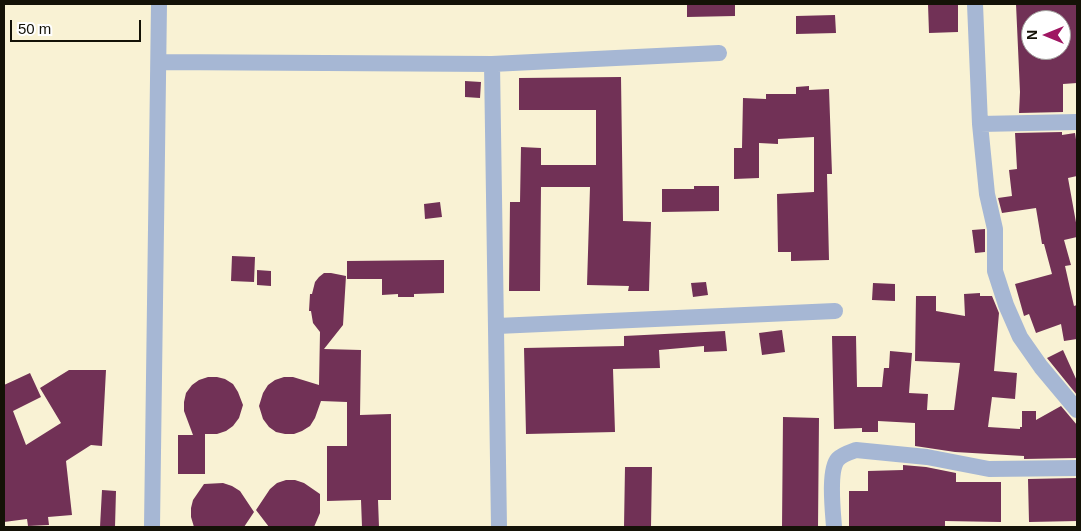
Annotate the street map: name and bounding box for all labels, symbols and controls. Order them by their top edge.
scale bar [12,10,144,42]
north arrow [1021,10,1071,60]
text: 50 m [18,20,51,37]
text: N [1024,30,1040,40]

